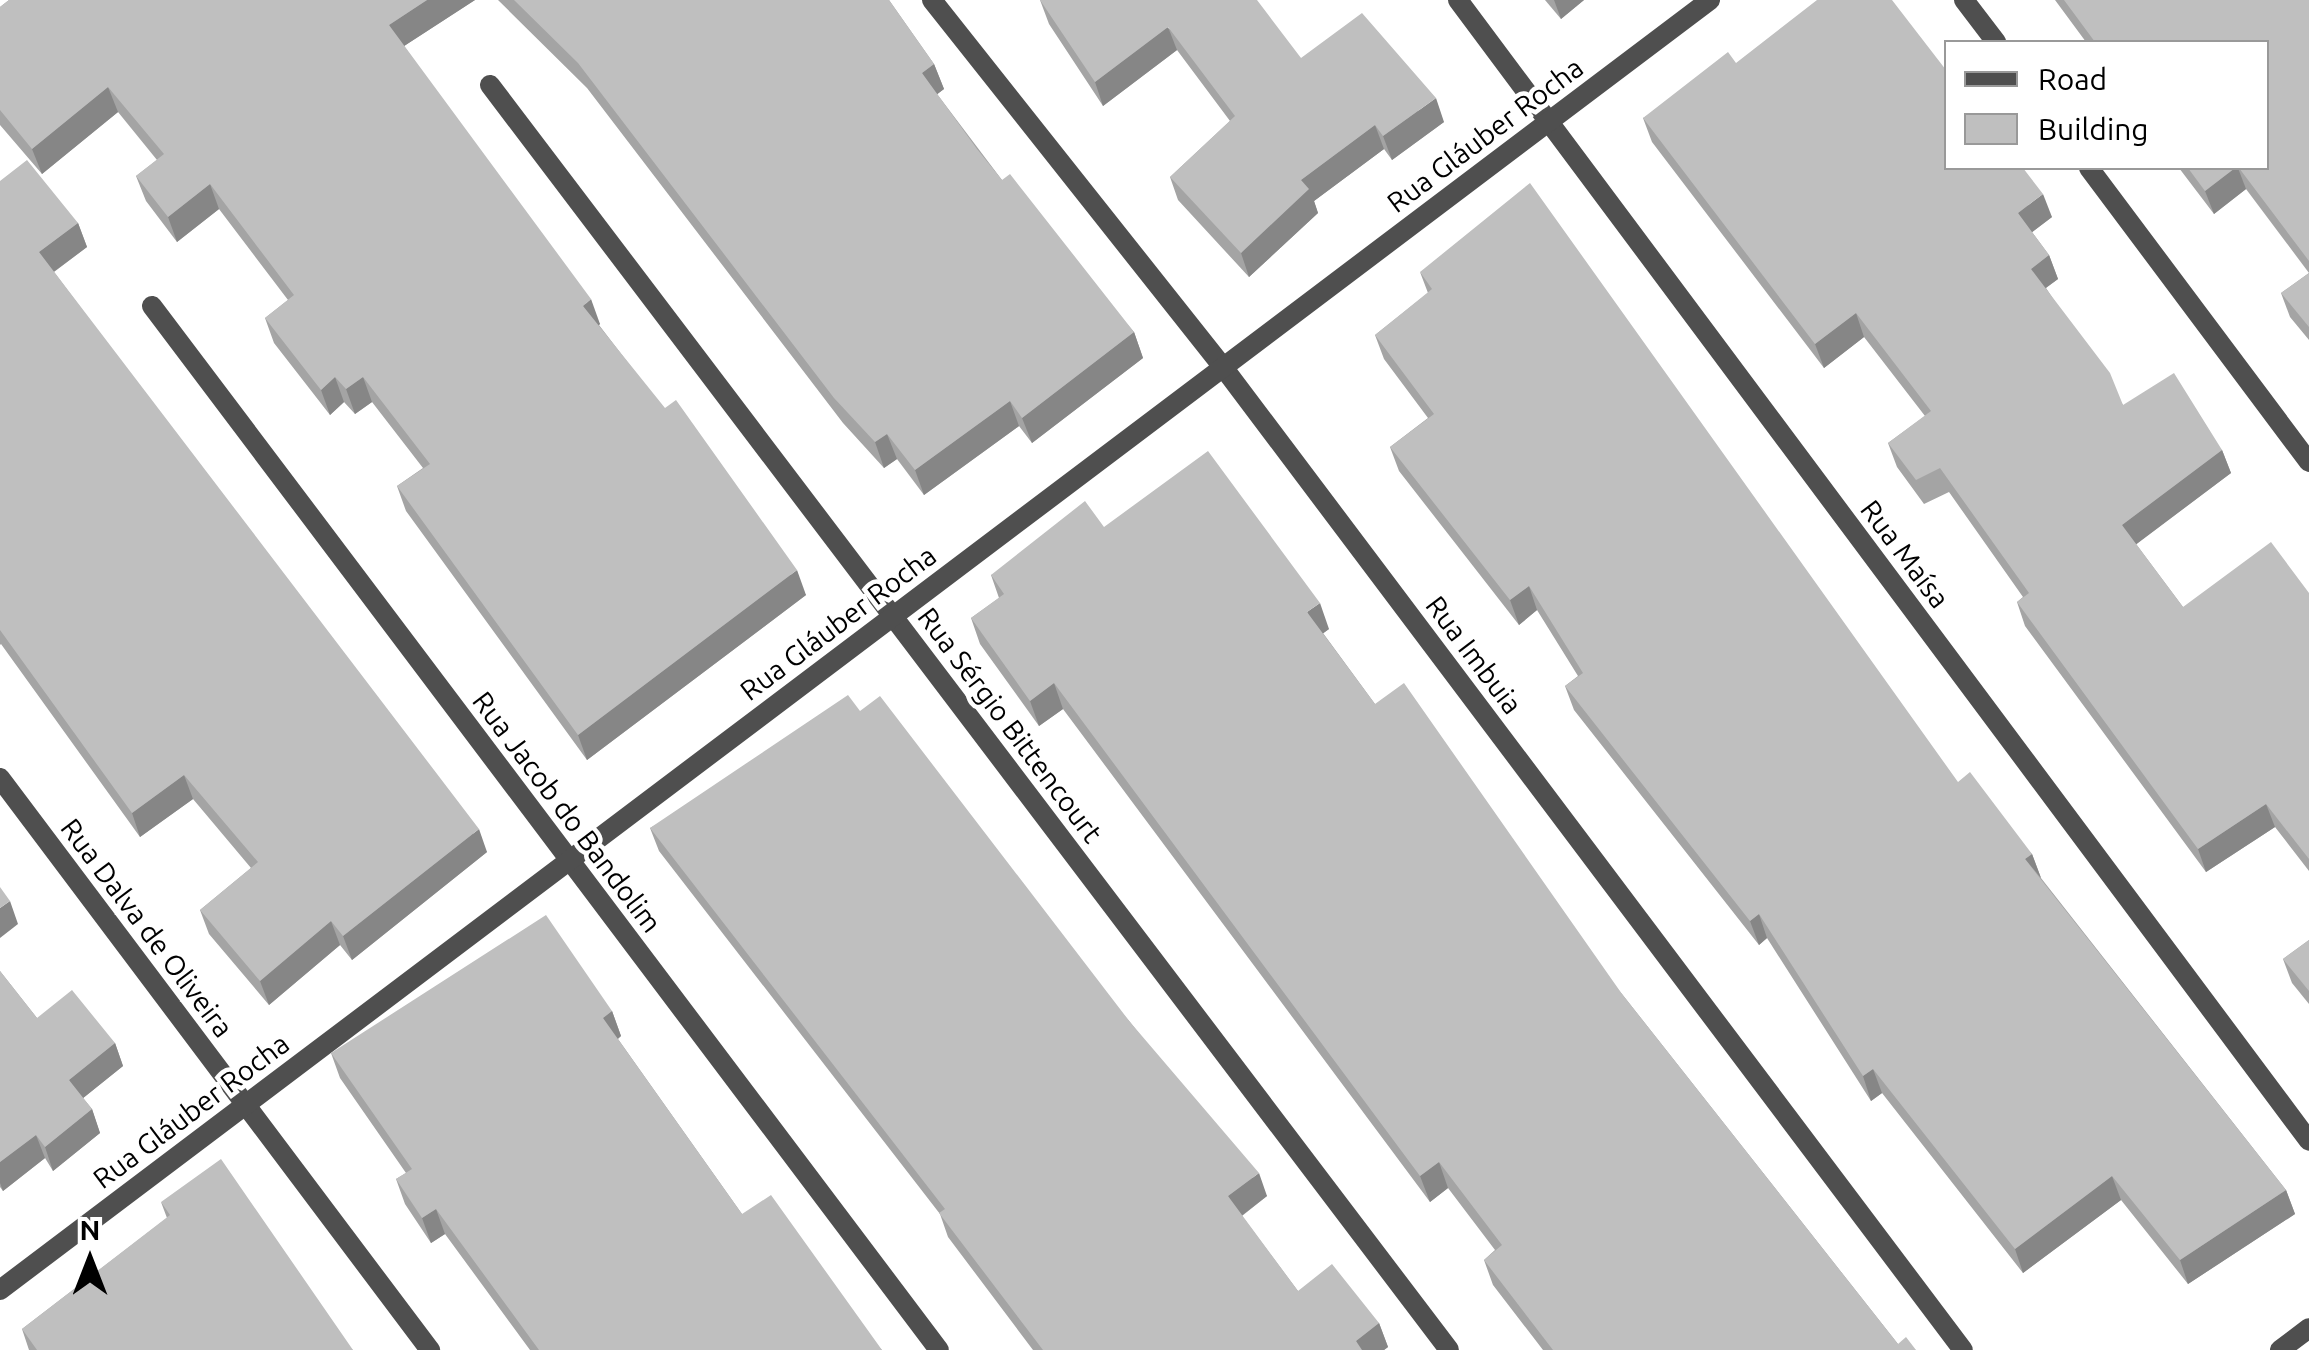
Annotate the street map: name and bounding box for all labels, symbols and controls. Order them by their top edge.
legend [1944,40,2269,170]
street label: Rua Gláuber Rocha [1380,50,1590,220]
text: Road [2038,62,2107,96]
text: Building [2038,112,2149,146]
street label: Rua Maísa [1854,493,1956,615]
street label: Rua Gláuber Rocha [733,538,943,708]
street label: Rua Imbuia [1419,589,1529,721]
street label: Rua Sérgio Bittencourt [911,601,1109,849]
street label: Rua Jacob do Bandolim [465,685,669,939]
street label: Rua Dalva de Oliveira [54,812,240,1044]
street label: Rua Gláuber Rocha [86,1026,296,1196]
north arrow [40,1210,140,1310]
text: N [80,1214,100,1245]

